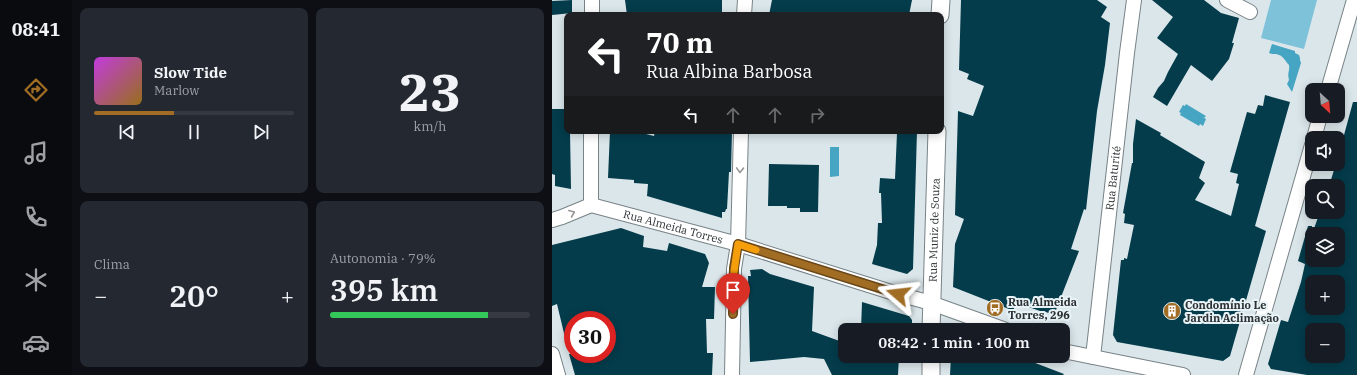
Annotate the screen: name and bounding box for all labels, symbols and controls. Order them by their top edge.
text: 08:41 [12,18,60,41]
text: 70 m [646,24,713,61]
icon: left [580,28,632,80]
text: 23 [399,58,461,125]
text: Rua Albina Barbosa [646,60,812,83]
text: Slow Tide [154,63,227,82]
icon: directions [22,76,50,104]
text: Marlow [154,82,199,99]
north arrow [1305,83,1345,123]
map controls [1305,83,1345,363]
icon: left [680,104,702,126]
icon: ahead [722,104,744,126]
icon: ahead [764,104,786,126]
icon: right [806,104,828,126]
text: km/h [414,118,446,135]
icon: previous [116,121,138,143]
icon: pause [183,121,205,143]
icon: next [250,121,272,143]
button: sound [1305,131,1345,171]
icon: music [22,139,50,167]
street label: Rua Baturité [1102,145,1124,211]
one-way arrow [735,167,744,173]
street label: Rua Muniz de Souza [925,178,943,282]
button: search [1305,179,1345,219]
icon: phone [22,203,50,231]
street label: Rua Almeida Torres [622,207,725,247]
one-way arrow [568,210,575,218]
button: layers [1305,227,1345,267]
text: Autonomia · 79% [330,250,436,267]
text: Clima [94,256,130,273]
icon: climate [22,266,50,294]
text: 395 km [330,270,438,309]
pin [716,273,750,314]
position arrow [877,273,919,315]
button: + [1305,275,1345,315]
text: 20° [169,276,219,315]
icon: arrive [722,279,744,301]
text: − [94,281,107,310]
text: + [281,281,294,310]
place label: Rua Almeida Torres, 296 [1008,295,1077,322]
bus stop icon: Rua Almeida Torres, 296 [985,298,1005,318]
place label: Condomínio Le Jardin Aclimação [1185,298,1279,325]
building icon: Condomínio Le Jardin Aclimação [1162,301,1182,321]
speed limit sign: 30 [564,311,616,363]
button: − [1305,323,1345,363]
icon: car [22,329,50,357]
text: 08:42 · 1 min · 100 m [878,333,1030,352]

